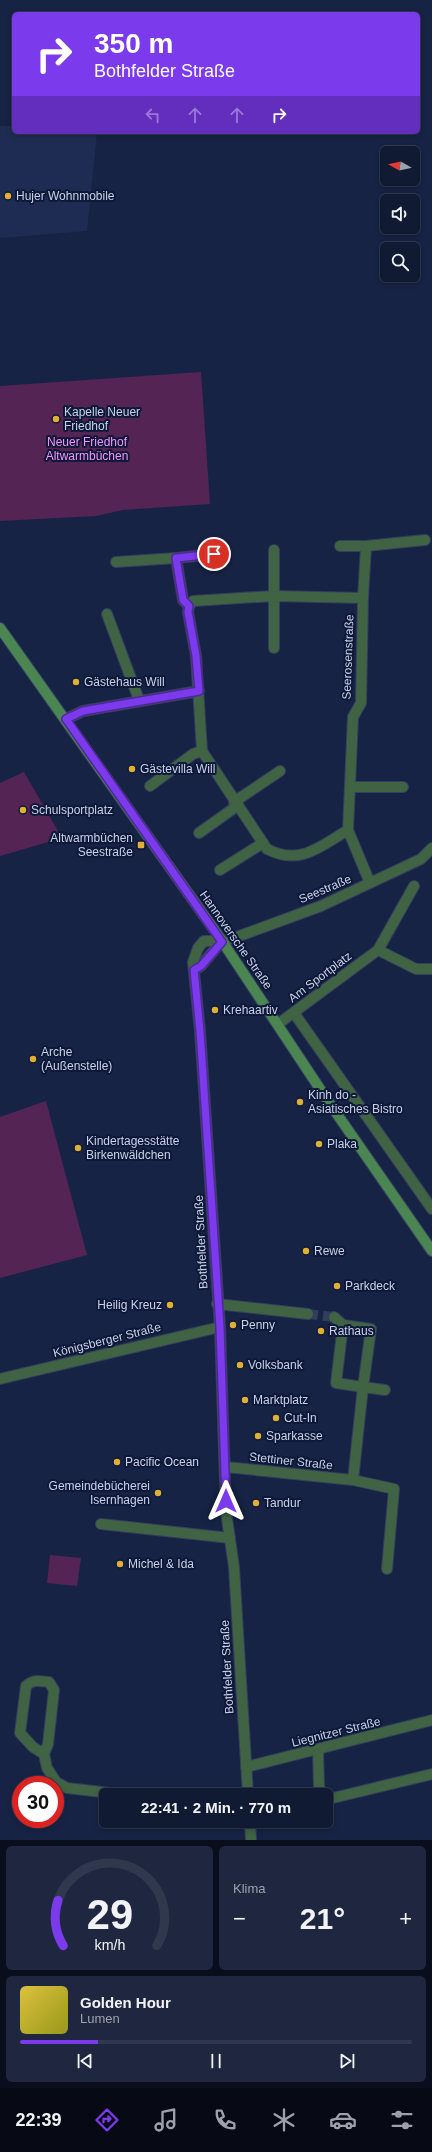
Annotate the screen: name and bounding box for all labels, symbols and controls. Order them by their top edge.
icon: right [28,28,80,80]
text: 350 m [94,28,173,59]
text: Bothfelder Straße [94,61,235,81]
icon: left [142,104,164,126]
icon: ahead [184,104,206,126]
icon: ahead [226,104,248,126]
icon: right [268,104,290,126]
north arrow [380,146,420,186]
map controls [380,146,420,282]
place label: Hujer Wohnmobile [16,189,115,203]
marker: Hujer Wohnmobile [3,191,13,201]
button: sound [380,194,420,234]
button: search [380,242,420,282]
place label: Kapelle Neuer Friedhof [64,405,140,433]
marker: Kapelle Neuer Friedhof [51,414,61,424]
park label: Neuer Friedhof Altwarmbüchen [46,435,128,463]
pin [197,537,231,571]
icon: arrive [203,543,225,565]
street label: Seerosenstraße [340,614,356,700]
place label: Gästehaus Will [84,675,165,689]
marker: Gästehaus Will [71,677,81,687]
place label: Gästevilla Will [140,762,215,776]
marker: Gästevilla Will [127,764,137,774]
place label: Schulsportplatz [31,803,113,817]
marker: Schulsportplatz [18,805,28,815]
place label: Altwarmbüchen Seestraße [50,831,133,859]
marker: Altwarmbüchen Seestraße [136,840,146,850]
street label: Seestraße [297,872,354,906]
street label: Hannoversche Straße [197,888,275,992]
street label: Am Sportplatz [286,949,354,1005]
place label: Krehaartiv [223,1003,278,1017]
marker: Krehaartiv [210,1005,220,1015]
place label: Arche (Außenstelle) [41,1045,112,1073]
marker: Arche (Außenstelle) [28,1054,38,1064]
place label: Kinh do - Asiatisches Bistro [308,1088,403,1116]
marker: Kinh do - Asiatisches Bistro [295,1097,305,1107]
place label: Kindertagesstätte Birkenwäldchen [86,1134,180,1162]
place label: Plaka [327,1137,357,1151]
marker: Plaka [314,1139,324,1149]
marker: Kindertagesstätte Birkenwäldchen [73,1143,83,1153]
street label: Bothfelder Straße [192,1194,210,1289]
place label: Rewe [314,1244,345,1258]
marker: Rewe [301,1246,311,1256]
place label: Parkdeck [345,1279,396,1293]
marker: Parkdeck [332,1281,342,1291]
place label: Heilig Kreuz [97,1298,162,1312]
marker: Heilig Kreuz [165,1300,175,1310]
place label: Penny [241,1318,275,1332]
street label: Königsberger Straße [52,1320,163,1360]
marker: Penny [228,1320,238,1330]
place label: Rathaus [329,1324,374,1338]
marker: Rathaus [316,1326,326,1336]
place label: Volksbank [248,1358,304,1372]
marker: Volksbank [235,1360,245,1370]
place label: Marktplatz [253,1393,308,1407]
marker: Marktplatz [240,1395,250,1405]
place label: Cut-In [284,1411,317,1425]
marker: Cut-In [271,1413,281,1423]
place label: Sparkasse [266,1429,323,1443]
marker: Sparkasse [253,1431,263,1441]
street label: Stettiner Straße [248,1450,334,1472]
place label: Pacific Ocean [125,1455,199,1469]
marker: Pacific Ocean [112,1457,122,1467]
place label: Gemeindebücherei Isernhagen [49,1479,150,1507]
position arrow [205,1480,247,1522]
marker: Gemeindebücherei Isernhagen [153,1488,163,1498]
place label: Tandur [264,1496,301,1510]
marker: Tandur [251,1498,261,1508]
place label: Michel & Ida [128,1557,194,1571]
marker: Michel & Ida [115,1559,125,1569]
street label: Bothfelder Straße [218,1619,236,1714]
street label: Liegnitzer Straße [290,1714,382,1750]
speed limit sign: 30 [12,1776,64,1828]
text: 22:41 · 2 Min. · 770 m [141,1799,291,1816]
text: Klima [233,1881,266,1896]
text: 29 [86,1891,133,1938]
text: 21° [300,1902,345,1935]
text: − [233,1906,246,1931]
text: + [399,1906,412,1931]
text: km/h [94,1937,125,1953]
text: Golden Hour [80,1994,171,2011]
text: Lumen [80,2011,120,2026]
icon: previous [74,2050,96,2072]
icon: pause [205,2050,227,2072]
icon: next [336,2050,358,2072]
icon: directions [93,2106,121,2134]
icon: music [152,2106,180,2134]
icon: phone [211,2106,239,2134]
icon: climate [270,2106,298,2134]
icon: car [329,2106,357,2134]
icon: filters [388,2106,416,2134]
text: 22:39 [16,2110,62,2130]

